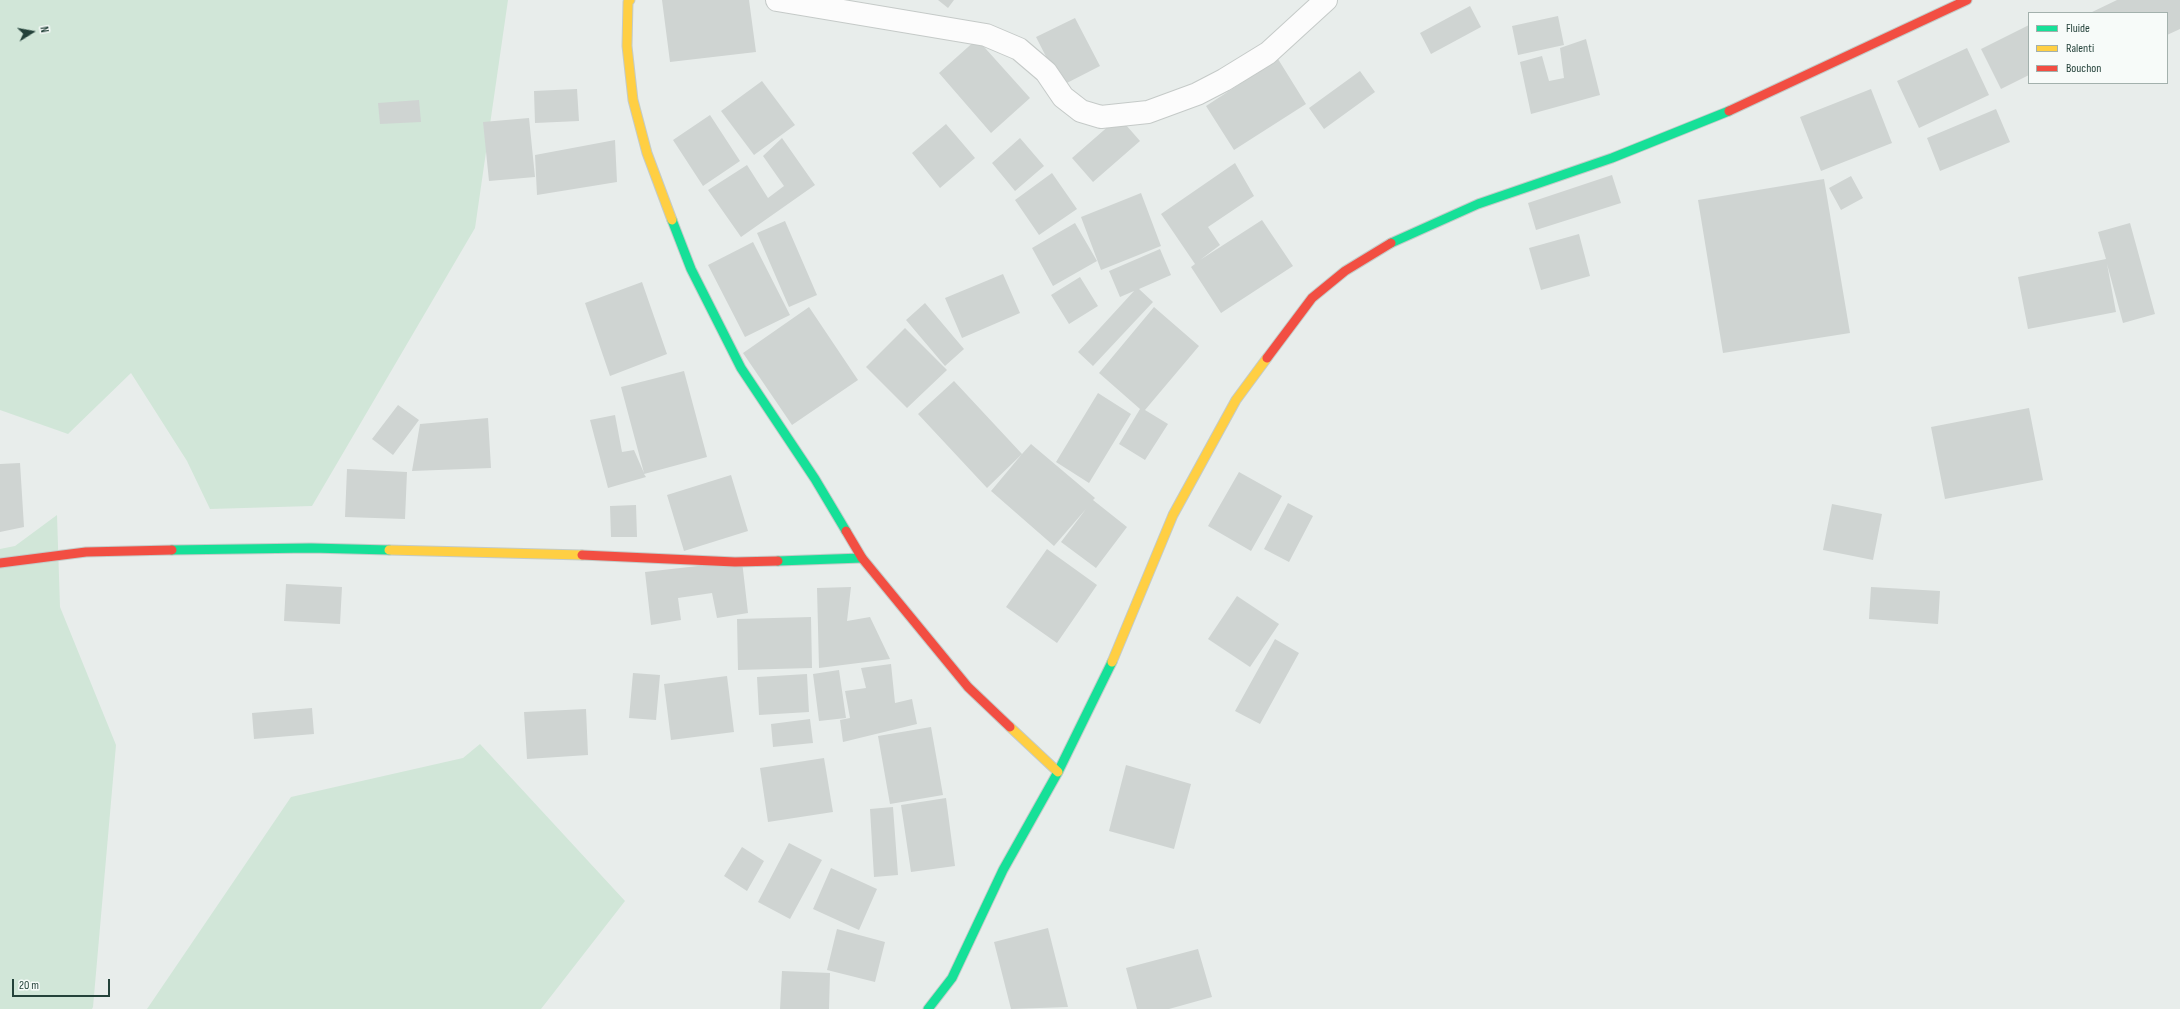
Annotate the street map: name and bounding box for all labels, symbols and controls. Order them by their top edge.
north arrow [12,12,52,52]
legend [2028,12,2168,84]
text: Fluide [2066,21,2090,36]
text: N [37,25,51,34]
text: Ralenti [2066,41,2094,56]
text: Bouchon [2066,61,2101,76]
scale bar [14,971,112,997]
text: 20 m [19,978,39,993]

